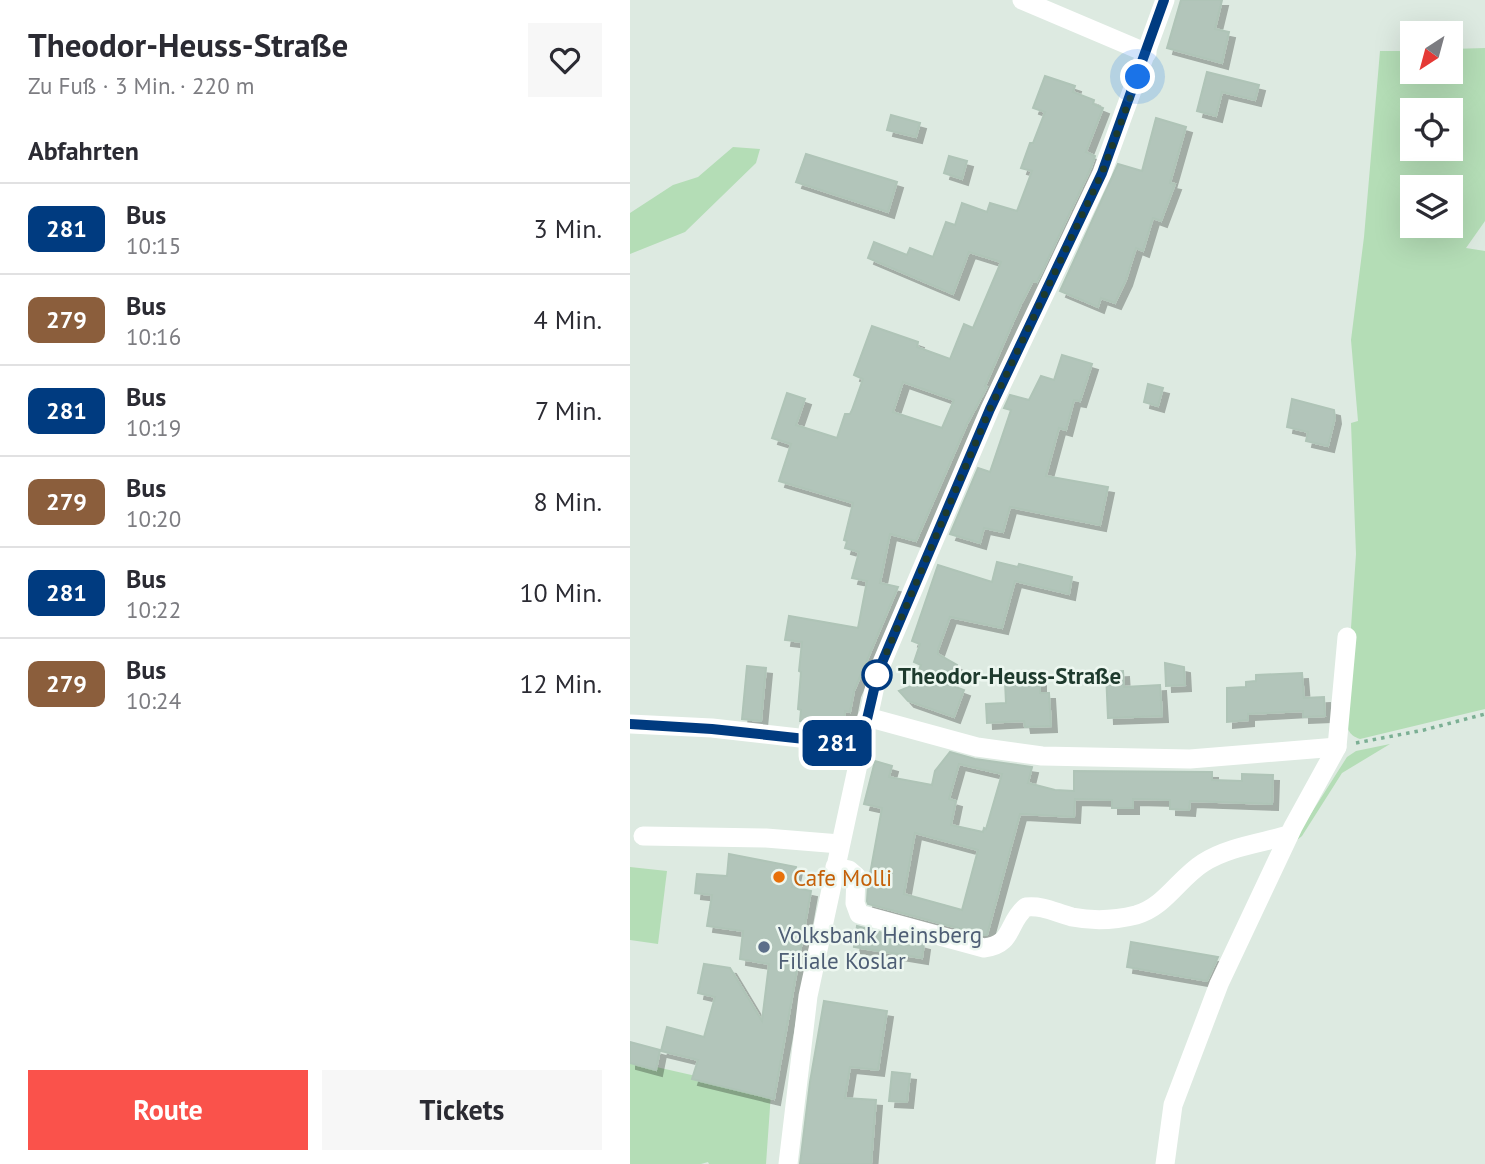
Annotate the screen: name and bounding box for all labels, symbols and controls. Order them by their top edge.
north arrow [1400,21,1463,84]
map controls [1400,21,1463,238]
text: Theodor-Heuss-Straße [28,23,348,66]
button: heart [528,23,602,97]
your location [1120,59,1155,94]
text: Zu Fuß · 3 Min. · 220 m [28,71,254,100]
button: locate [1400,98,1463,161]
text: Abfahrten [28,134,139,167]
button: layers [1400,175,1463,238]
text: Bus [126,198,166,231]
text: 3 Min. [534,212,602,245]
text: 281 [46,213,87,244]
text: 10:15 [126,231,181,260]
text: Bus [126,289,166,322]
text: 4 Min. [534,303,602,336]
text: 279 [46,304,87,335]
text: 10:16 [126,322,181,351]
text: Bus [126,380,166,413]
text: 7 Min. [535,394,602,427]
text: 281 [46,395,87,426]
text: 10:19 [126,413,181,442]
text: Bus [126,471,166,504]
text: 8 Min. [534,485,602,518]
text: 279 [46,486,87,517]
text: 10:20 [126,504,181,533]
text: Bus [126,562,166,595]
text: 10 Min. [519,576,602,609]
text: 281 [46,577,87,608]
text: 10:22 [126,595,181,624]
text: Bus [126,653,166,686]
marker: Theodor-Heuss-Straße [862,660,892,690]
place label: Theodor-Heuss-Straße [898,661,1121,690]
text: 12 Min. [519,667,602,700]
text: 279 [46,668,87,699]
text: 10:24 [126,686,181,715]
line badge: 281 [797,720,877,766]
text: 281 [817,727,857,758]
place label: Cafe Molli [793,863,892,892]
marker: Cafe Molli [771,869,787,885]
place label: Volksbank Heinsberg Filiale Koslar [777,920,982,975]
marker: Volksbank Heinsberg Filiale Koslar [756,939,772,955]
button: Route [28,1070,308,1150]
button: Tickets [322,1070,602,1150]

